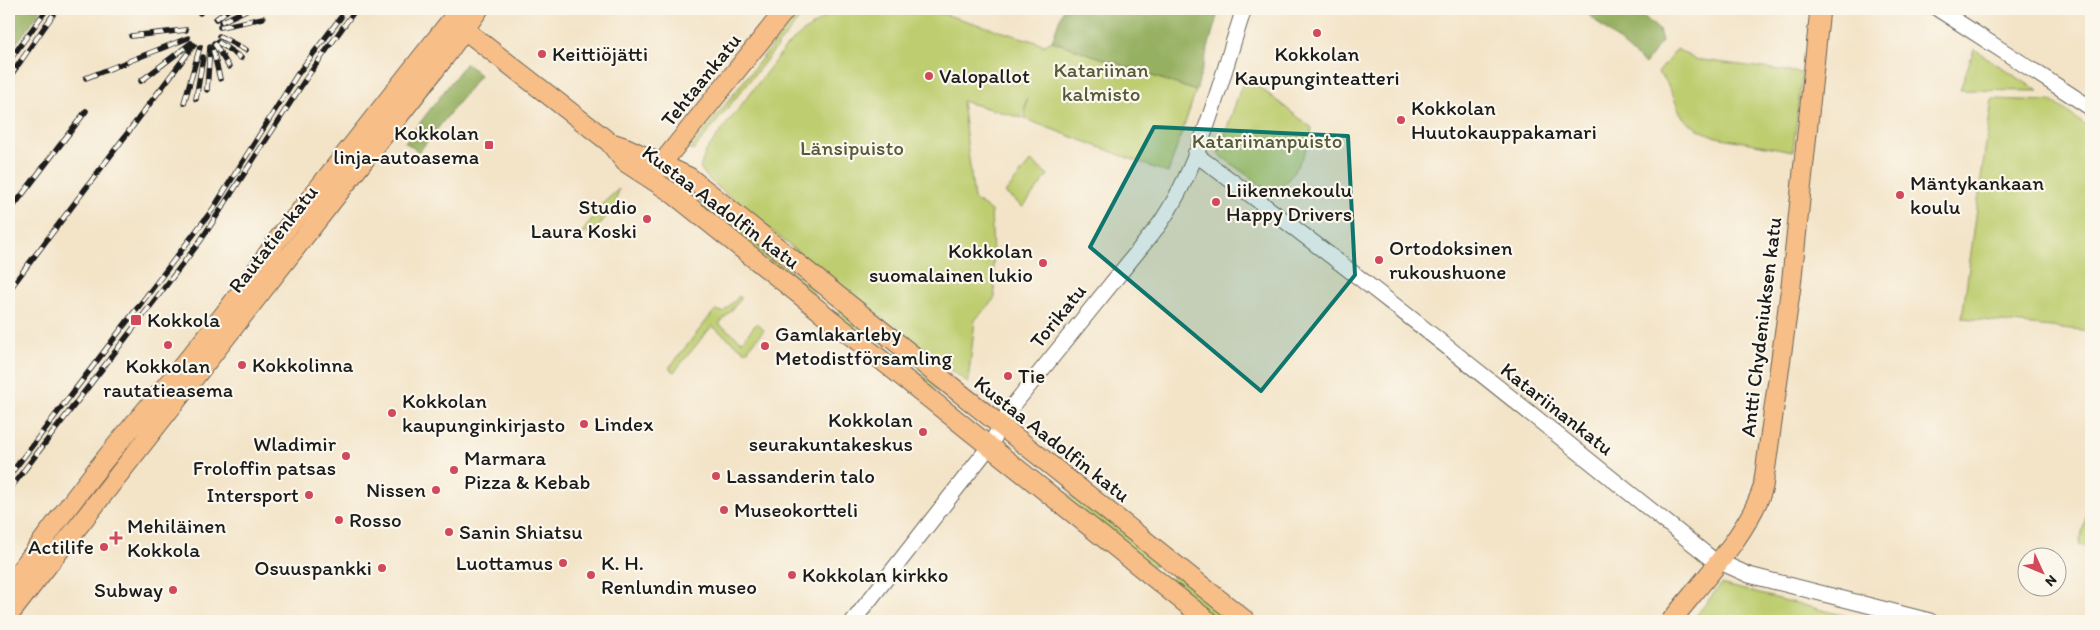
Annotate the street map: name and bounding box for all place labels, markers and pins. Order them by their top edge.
marker: Kokkolan Kaupunginteatteri [1311,27,1323,39]
place label: Keittiöjätti [552,41,648,66]
place label: Kokkolan Kaupunginteatteri [1234,41,1400,90]
marker: Keittiöjätti [536,48,548,60]
place label: Valopallot [939,63,1030,88]
marker: Valopallot [923,70,935,82]
place label: Kokkolan Huutokauppakamari [1411,95,1597,144]
marker: Kokkolan Huutokauppakamari [1395,114,1407,126]
place label: Kokkolan linja-autoasema [333,120,479,169]
marker: Kokkolan linja-autoasema [483,139,495,151]
place label: Mäntykankaan koulu [1910,170,2044,219]
place label: Liikennekoulu Happy Drivers [1226,177,1353,226]
marker: Mäntykankaan koulu [1894,189,1906,201]
place label: Studio Laura Koski [531,194,637,243]
marker: Liikennekoulu Happy Drivers [1210,196,1222,208]
marker: Studio Laura Koski [641,213,653,225]
place label: Ortodoksinen rukoushuone [1389,235,1513,284]
place label: Kokkolan suomalainen lukio [869,238,1033,287]
marker: Ortodoksinen rukoushuone [1373,254,1385,266]
marker: Kokkolan suomalainen lukio [1037,257,1049,269]
place label: Kokkola [147,307,220,332]
marker: Kokkola [129,313,143,327]
place label: Gamlakarleby Metodistförsamling [775,321,952,370]
marker: Kokkolan rautatieasema [162,339,174,351]
marker: Gamlakarleby Metodistförsamling [759,340,771,352]
place label: Kokkolinna [252,352,354,377]
place label: Kokkolan rautatieasema [103,353,233,402]
marker: Kokkolinna [236,359,248,371]
place label: Tie [1018,363,1045,388]
marker: Tie [1002,370,1014,382]
place label: Kokkolan kaupunginkirjasto [402,388,565,437]
marker: Kokkolan kaupunginkirjasto [386,407,398,419]
place label: Kokkolan seurakuntakeskus [749,407,913,456]
place label: Lindex [594,411,654,436]
marker: Lindex [578,418,590,430]
marker: Kokkolan seurakuntakeskus [917,426,929,438]
place label: Wladimir Froloffin patsas [193,431,337,480]
place label: Marmara Pizza & Kebab [464,445,590,494]
marker: Wladimir Froloffin patsas [340,450,352,462]
place label: Lassanderin talo [726,463,875,488]
marker: Marmara Pizza & Kebab [448,464,460,476]
marker: Lassanderin talo [710,470,722,482]
place label: Nissen [366,477,426,502]
place label: Intersport [206,482,299,507]
marker: Nissen [430,484,442,496]
marker: Intersport [303,489,315,501]
place label: Museokortteli [734,497,858,522]
marker: Museokortteli [718,504,730,516]
place label: Rosso [349,507,402,532]
place label: Mehiläinen Kokkola [127,513,226,562]
marker: Rosso [333,514,345,526]
place label: Sanin Shiatsu [459,519,583,544]
marker: Sanin Shiatsu [443,526,455,538]
marker: Mehiläinen Kokkola [109,531,123,545]
place label: Actilife [28,534,94,559]
marker: Actilife [98,541,110,553]
place label: Luottamus [456,550,553,575]
place label: K. H. Renlundin museo [601,550,757,599]
place label: Osuuspankki [254,555,372,580]
marker: Luottamus [557,557,569,569]
marker: Osuuspankki [376,562,388,574]
place label: Kokkolan kirkko [802,562,948,587]
marker: K. H. Renlundin museo [585,569,597,581]
marker: Kokkolan kirkko [786,569,798,581]
place label: Subway [94,577,163,602]
marker: Subway [167,584,179,596]

